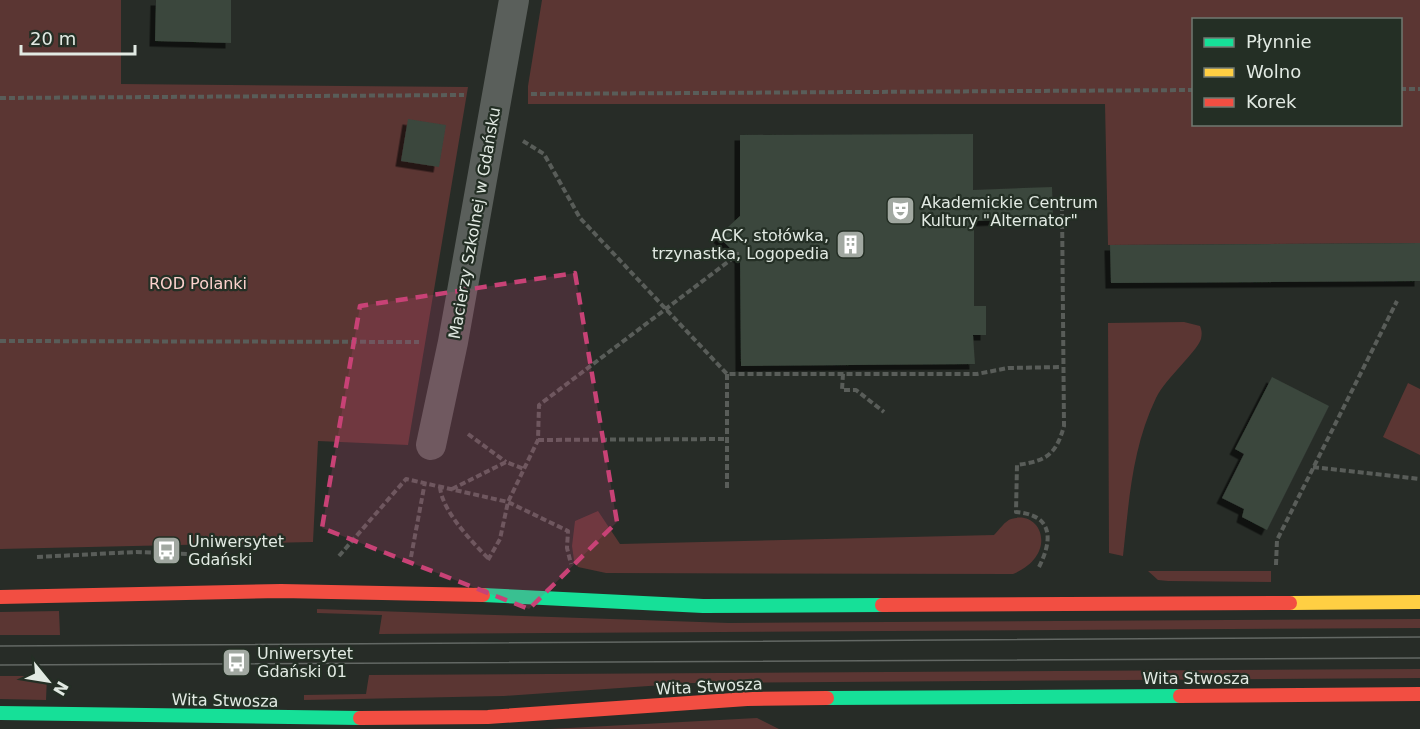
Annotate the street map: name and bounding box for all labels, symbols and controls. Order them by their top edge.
scale bar [21,18,135,56]
legend [1192,18,1402,126]
text: 20 m [30,28,76,49]
text: Płynnie [1246,31,1312,52]
text: Wolno [1246,61,1301,82]
text: Korek [1246,91,1297,112]
street label: Macierzy Szkolnej w Gdańsku [445,106,504,341]
place label: Akademickie Centrum Kultury "Alternator" [921,193,1098,230]
theatre icon: Akademickie Centrum Kultury "Alternator" [884,195,916,227]
place label: ACK, stołówka, trzynastka, Logopedia [652,226,829,263]
building icon: ACK, stołówka, trzynastka, Logopedia [834,228,866,260]
park label: ROD Polanki [149,274,247,293]
place label: Uniwersytet Gdański [188,532,284,569]
bus stop icon: Uniwersytet Gdański [151,534,183,566]
place label: Uniwersytet Gdański 01 [257,644,353,681]
bus stop icon: Uniwersytet Gdański 01 [220,646,252,678]
north arrow [18,651,78,711]
street label: Wita Stwosza [1143,669,1249,688]
street label: Wita Stwosza [655,674,763,699]
text: N [49,678,72,699]
street label: Wita Stwosza [171,690,279,711]

